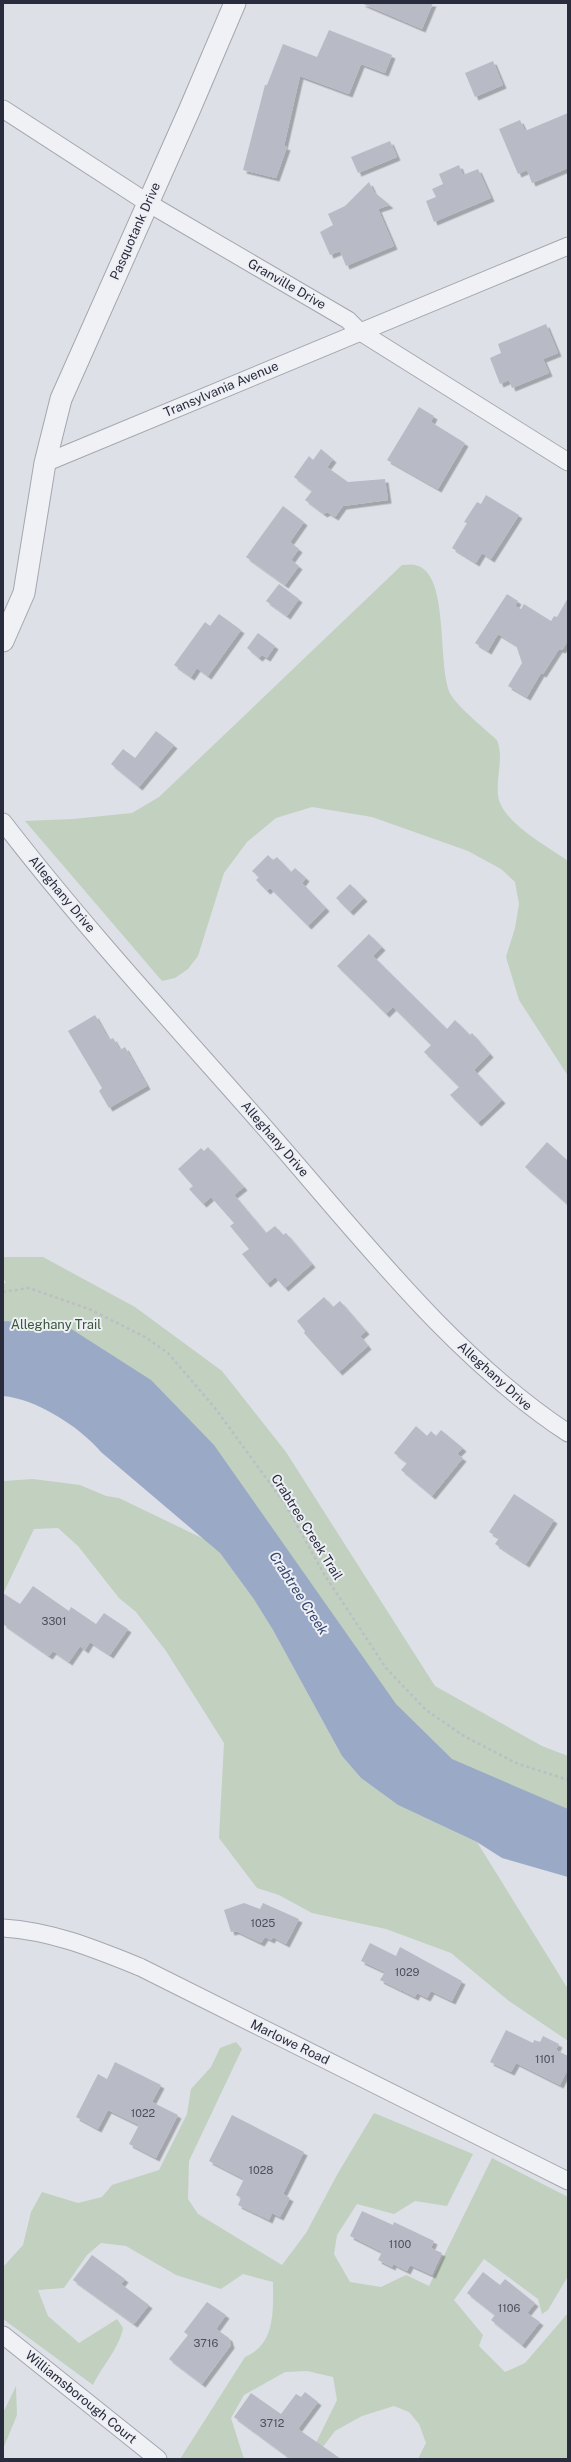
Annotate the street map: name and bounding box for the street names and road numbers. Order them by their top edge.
street label: Pasquotank Drive [107,180,163,282]
street label: Granville Drive [245,256,329,312]
street label: Transylvania Avenue [161,358,281,420]
street label: Alleghany Drive [26,853,98,935]
street label: Alleghany Drive [238,1098,312,1180]
street label: Alleghany Drive [455,1339,535,1413]
street label: Crabtree Creek Trail [268,1471,346,1583]
street label: Marlowe Road [248,2016,332,2068]
street label: Williamsborough Court [22,2347,140,2447]

